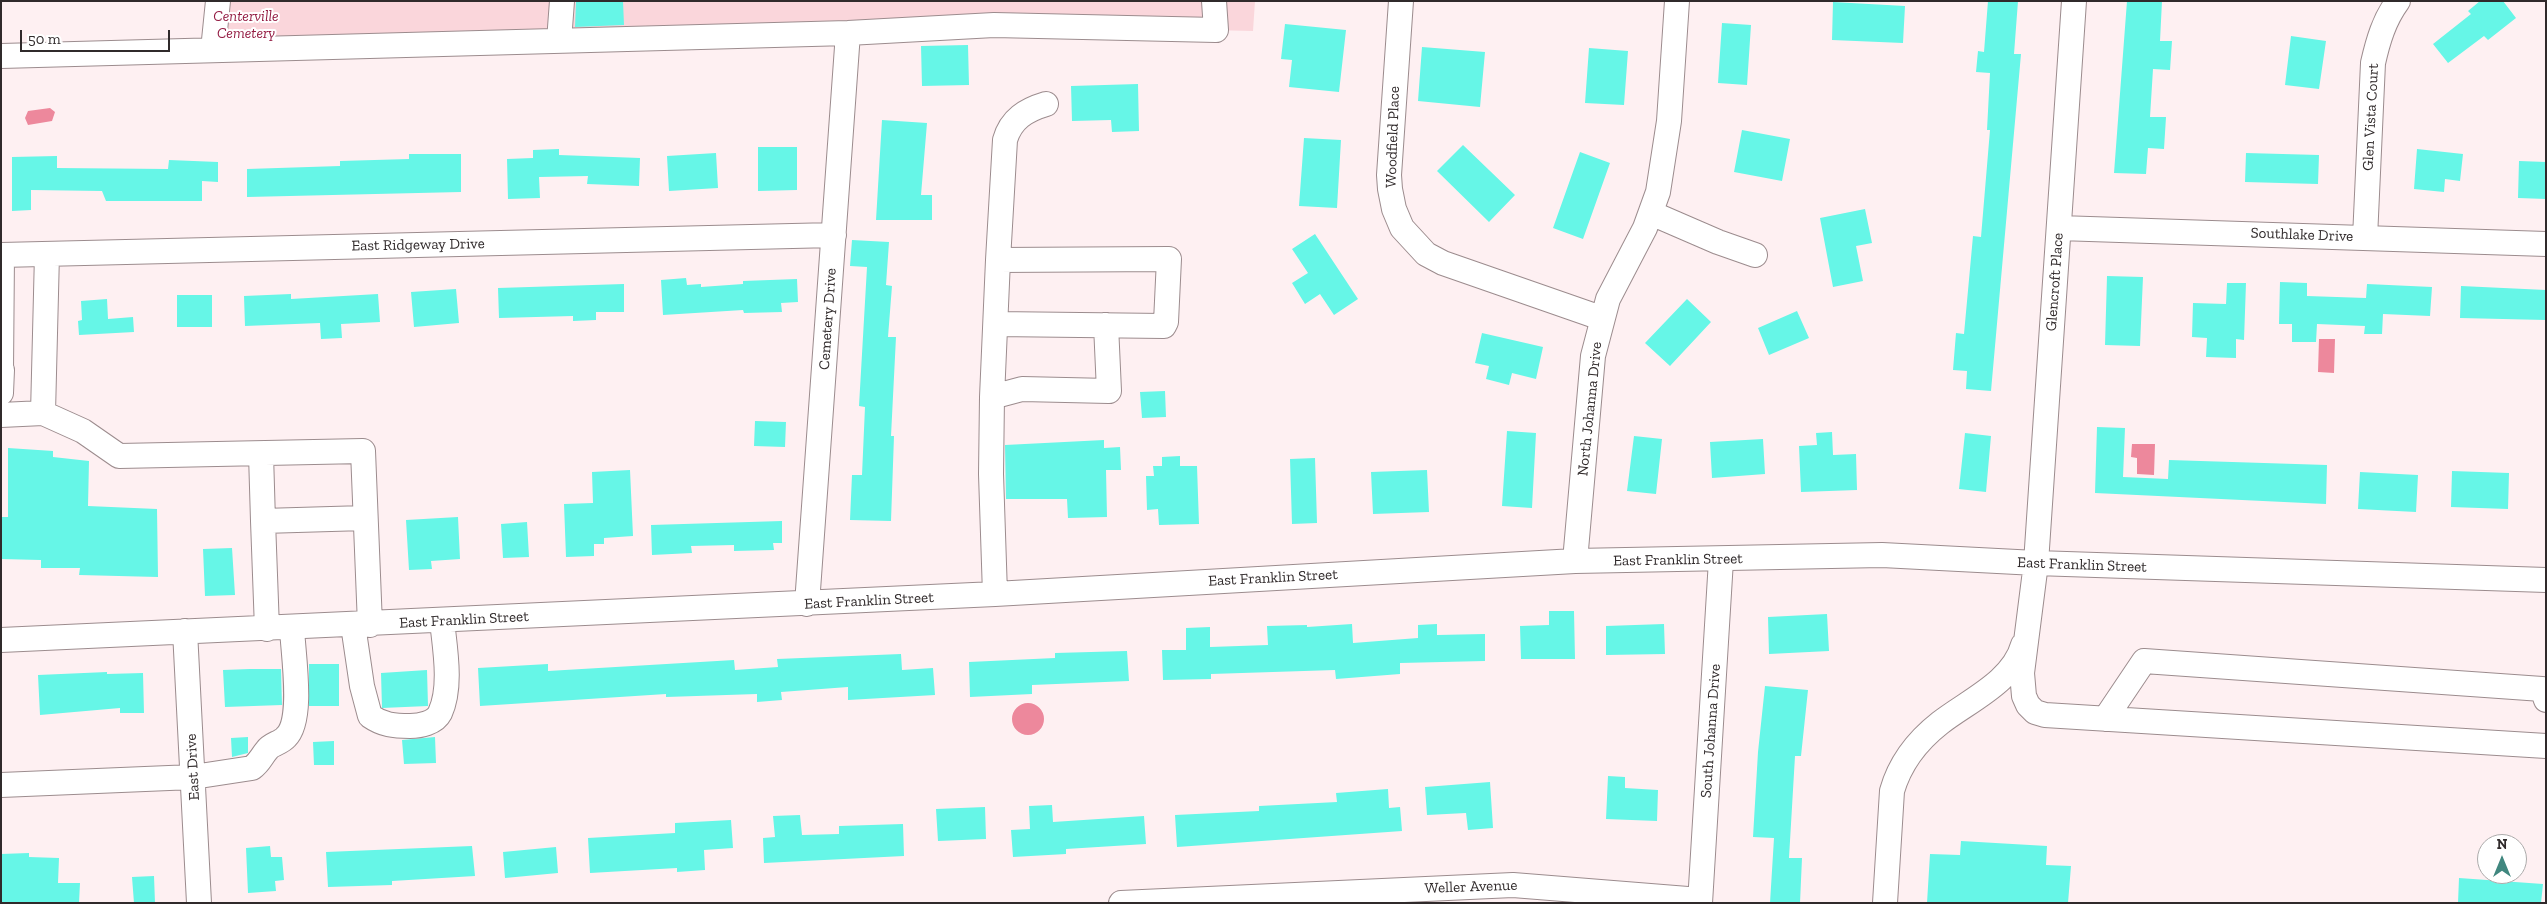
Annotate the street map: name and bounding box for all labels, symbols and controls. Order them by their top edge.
park label: Centerville Cemetery [213,8,279,43]
scale bar [22,20,172,52]
text: 50 m [28,30,61,48]
street label: Glen Vista Court [2359,63,2383,171]
street label: Woodfield Place [1382,86,1404,188]
street label: Southlake Drive [2250,224,2354,246]
street label: Glencroft Place [2043,232,2067,332]
street label: East Ridgeway Drive [351,235,485,255]
street label: Cemetery Drive [815,267,841,371]
street label: North Johanna Drive [1574,341,1606,477]
street label: East Franklin Street [1613,550,1743,570]
street label: East Franklin Street [2017,554,2147,576]
street label: East Franklin Street [1208,566,1338,590]
street label: East Franklin Street [804,589,934,613]
street label: East Franklin Street [399,608,529,632]
street label: South Johanna Drive [1697,663,1725,799]
street label: East Drive [182,733,204,801]
north arrow [2477,834,2527,884]
text: N [2497,836,2507,853]
street label: Weller Avenue [1424,876,1518,898]

